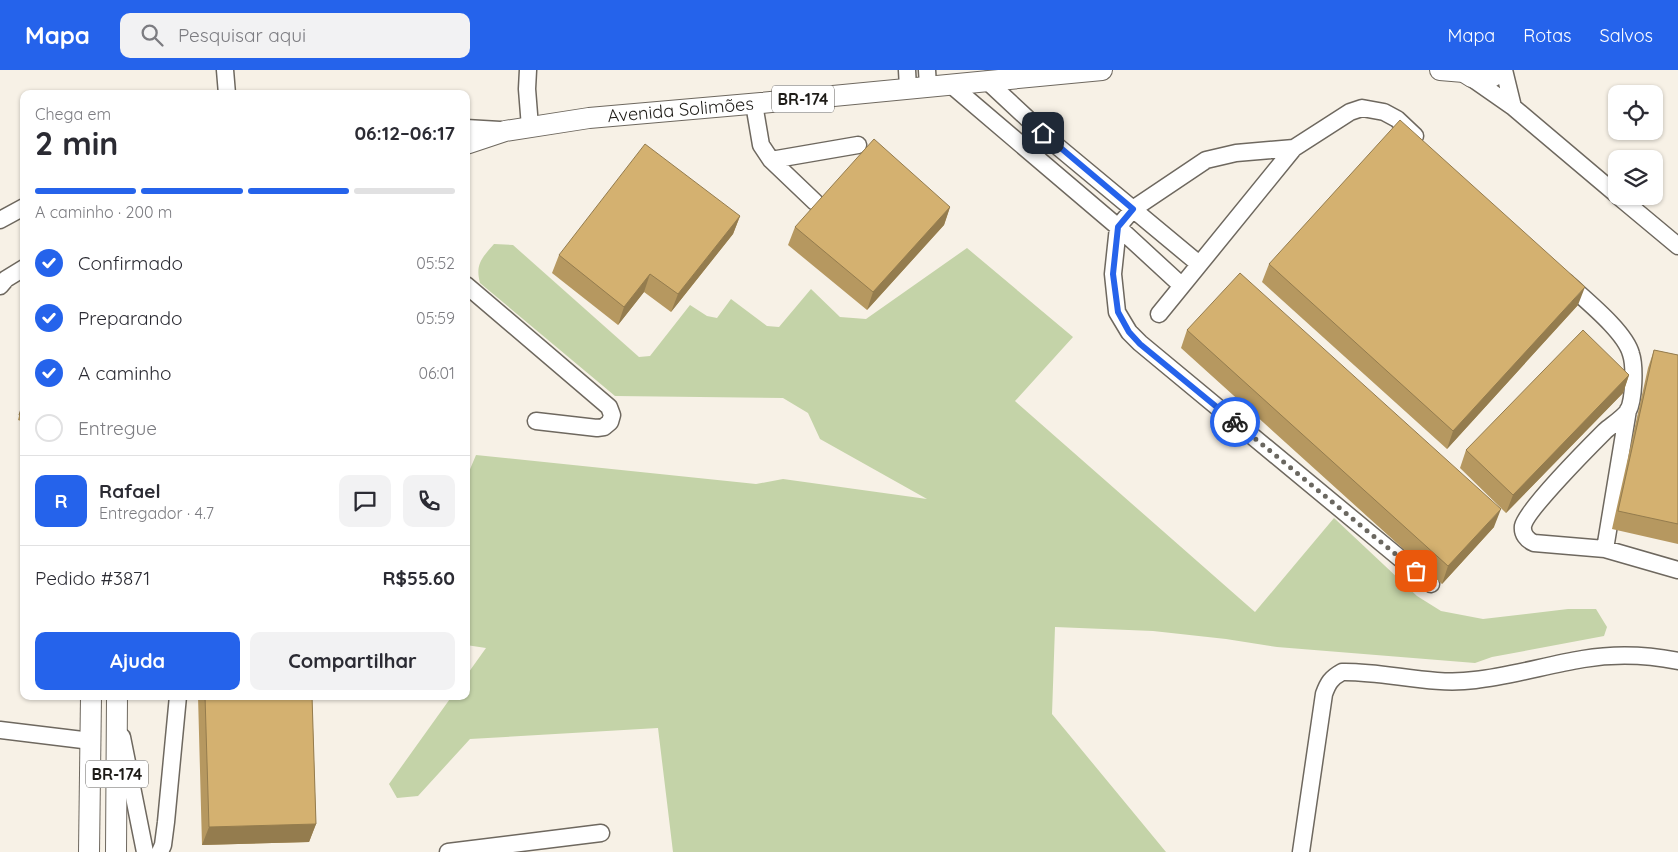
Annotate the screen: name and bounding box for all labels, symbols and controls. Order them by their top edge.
search box [120,13,470,58]
text: Mapa [25,20,90,50]
icon: search [138,21,166,49]
text: Pesquisar aqui [178,23,306,47]
text: Mapa [1448,24,1495,47]
text: Rotas [1523,24,1572,47]
text: Salvos [1600,24,1653,47]
road number: BR-174 [772,85,834,112]
map controls [1608,85,1663,205]
button: locate [1608,85,1663,140]
street label: Avenida Solimões [606,92,755,127]
text: Chega em [35,104,111,124]
pin [1022,112,1064,154]
icon: home [1029,119,1057,147]
text: 06:12–06:17 [354,121,455,145]
text: 2 min [35,123,118,163]
button: layers [1608,150,1663,205]
text: A caminho · 200 m [35,202,172,222]
icon: check [35,249,63,277]
text: Confirmado [78,251,183,275]
text: 05:52 [416,253,455,273]
icon: check [35,304,63,332]
text: Preparando [78,306,183,330]
text: 05:59 [416,308,455,328]
icon: check [35,359,63,387]
text: A caminho [78,361,171,385]
text: 06:01 [418,363,455,383]
courier [1210,397,1260,447]
icon: bike [1221,408,1249,436]
text: Entregue [78,416,157,440]
button: chat [339,475,391,527]
button: phone [403,475,455,527]
text: Rafael [99,479,161,503]
text: R [54,489,68,513]
text: Entregador · 4.7 [99,503,214,523]
pin [1395,550,1437,592]
icon: bag [1402,557,1430,585]
text: Pedido #3871 [35,566,150,590]
text: R$55.60 [383,566,455,590]
button: Ajuda [35,632,240,690]
button: Compartilhar [250,632,455,690]
road number: BR-174 [86,761,148,788]

